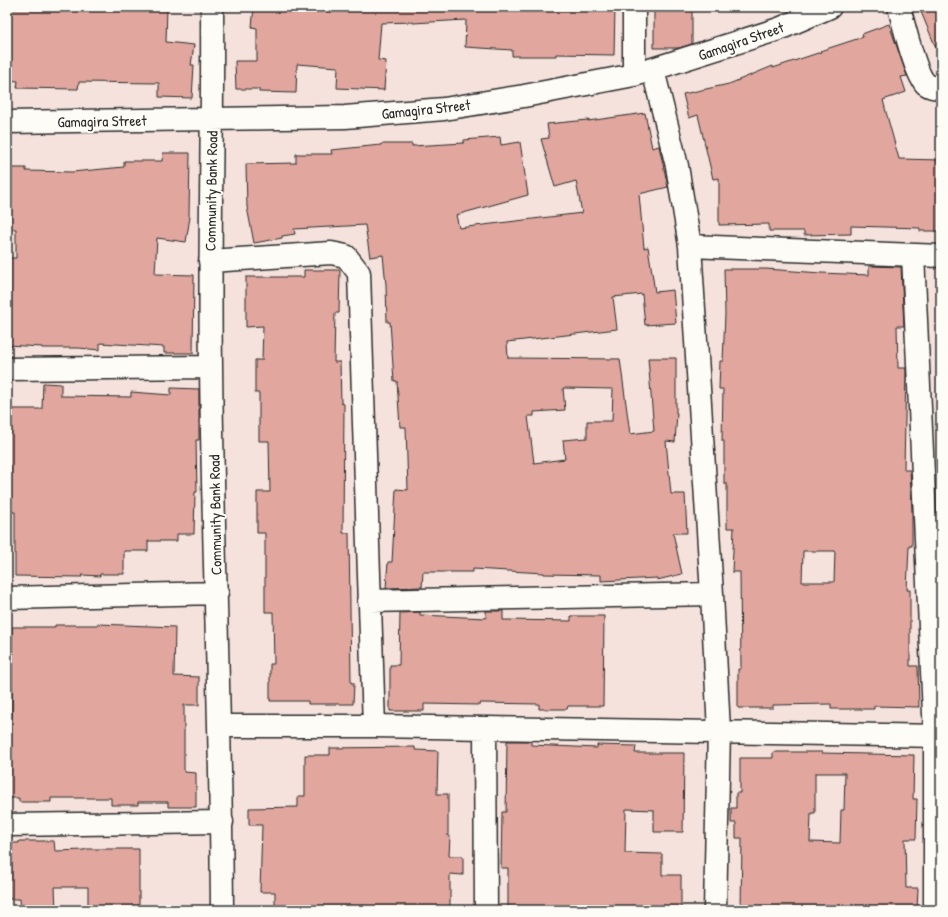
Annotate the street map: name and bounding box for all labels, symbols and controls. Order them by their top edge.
street label: Gamagira Street [695,16,787,65]
street label: Gamagira Street [381,94,472,124]
street label: Gamagira Street [57,110,148,132]
street label: Community Bank Road [199,131,223,251]
street label: Community Bank Road [203,455,227,575]

